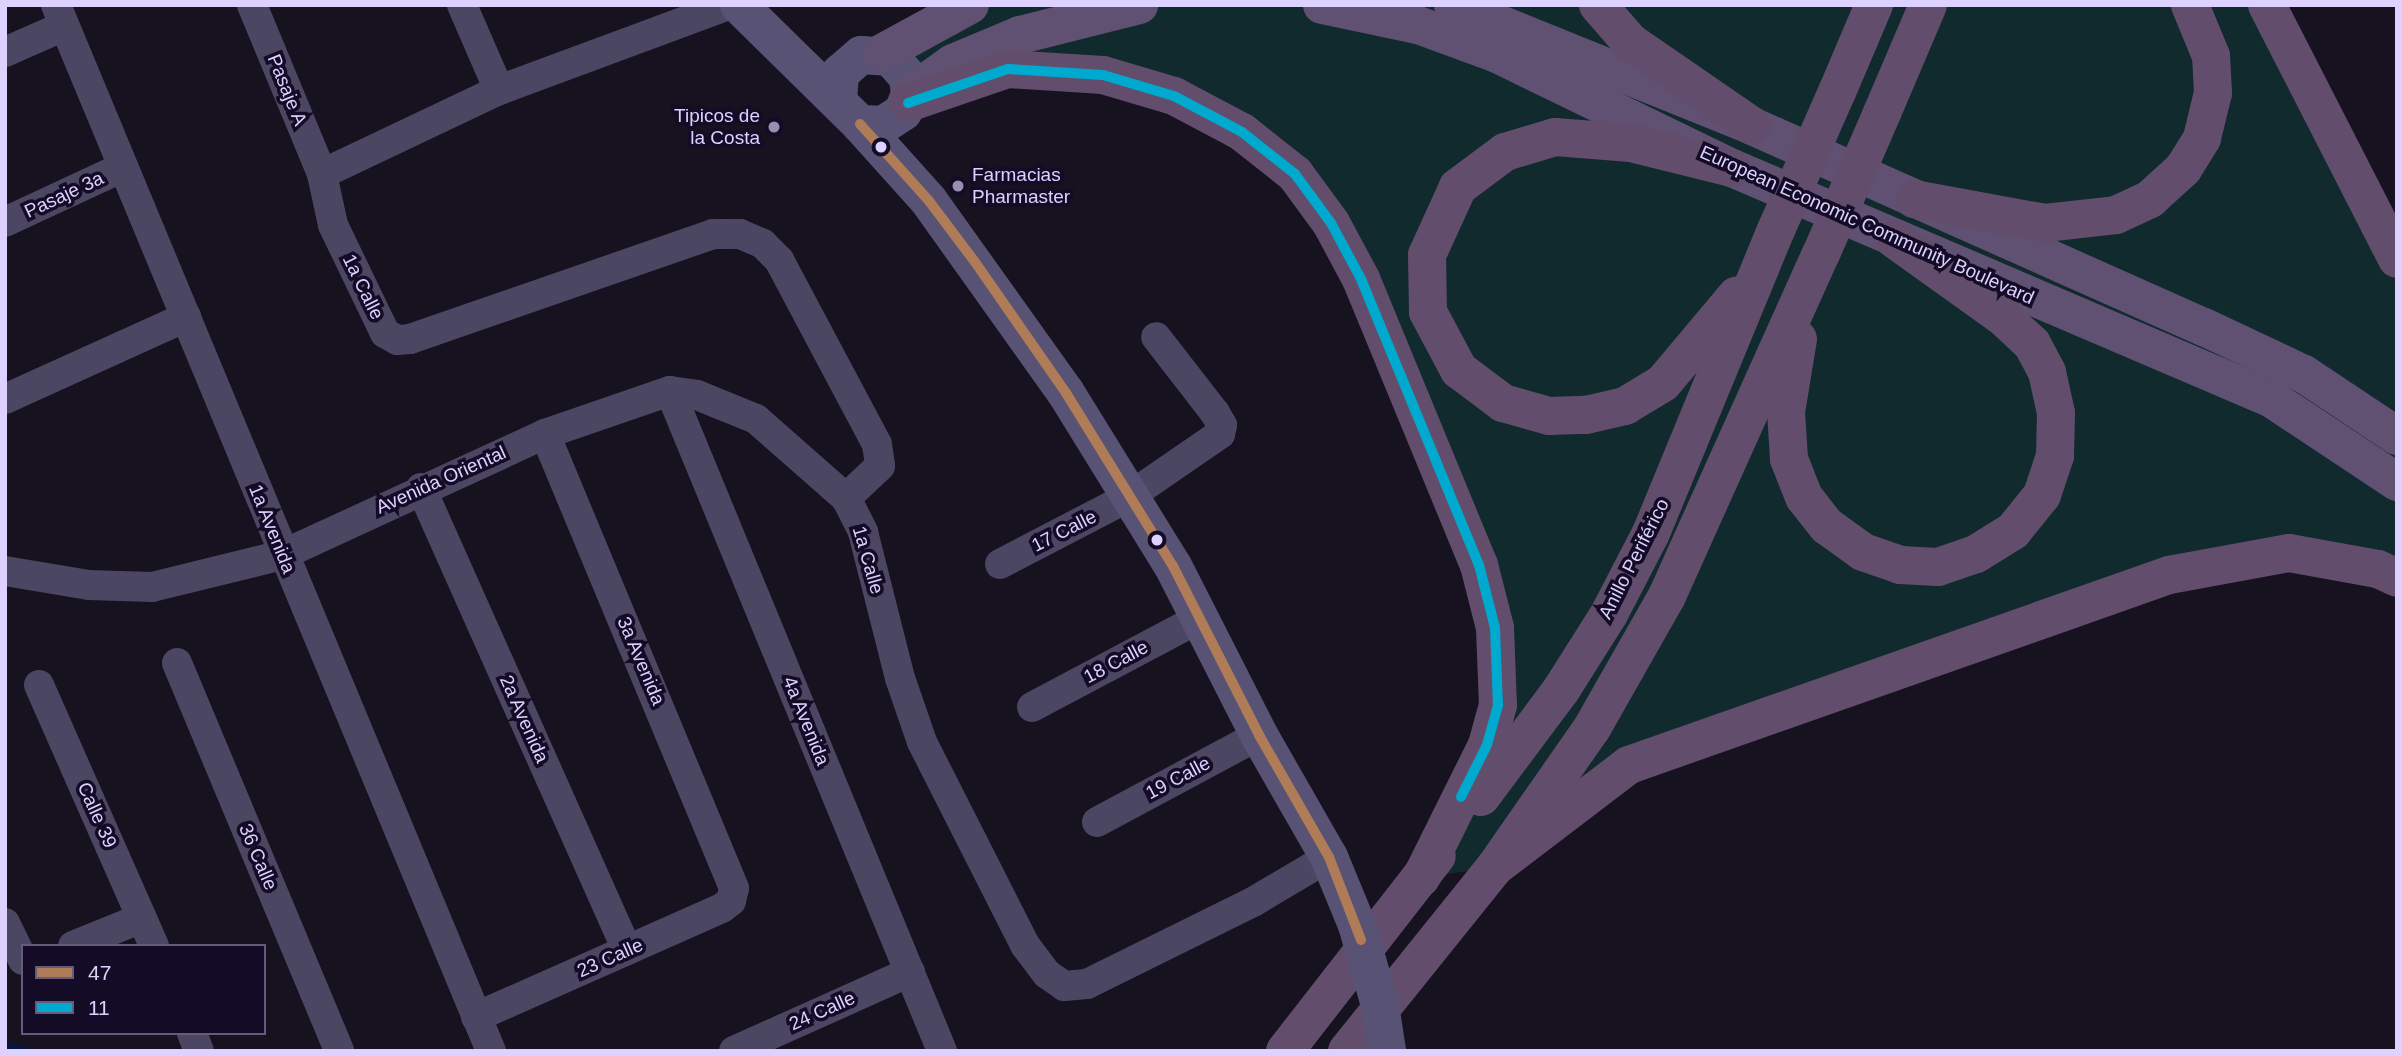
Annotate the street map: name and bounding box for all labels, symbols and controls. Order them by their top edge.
street label: Pasaje A [262,50,312,130]
place label: Tipicos de la Costa [674,105,760,149]
marker: Tipicos de la Costa [766,119,782,135]
unlabelled marker [874,140,888,154]
street label: European Economic Community Boulevard [1696,141,2038,309]
place label: Farmacias Pharmaster [972,164,1070,208]
street label: Pasaje 3a [21,167,107,223]
marker: Farmacias Pharmaster [950,178,966,194]
street label: 1a Calle [337,251,389,323]
street label: Avenida Oriental [372,441,510,519]
street label: 1a Avenida [244,481,300,577]
street label: Anillo Periférico [1594,495,1674,623]
street label: 17 Calle [1028,505,1100,557]
street label: 1a Calle [847,523,889,597]
unlabelled marker [1150,533,1164,547]
street label: 3a Avenida [612,613,670,709]
street label: 18 Calle [1080,636,1152,688]
street label: 2a Avenida [494,671,554,767]
street label: 4a Avenida [778,673,834,769]
street label: 19 Calle [1142,752,1214,804]
street label: Calle 39 [72,779,122,851]
street label: 36 Calle [234,820,282,894]
street label: 23 Calle [574,933,646,983]
legend [21,944,266,1035]
text: 47 [88,961,111,984]
street label: 24 Calle [786,986,858,1036]
text: 11 [88,996,110,1019]

